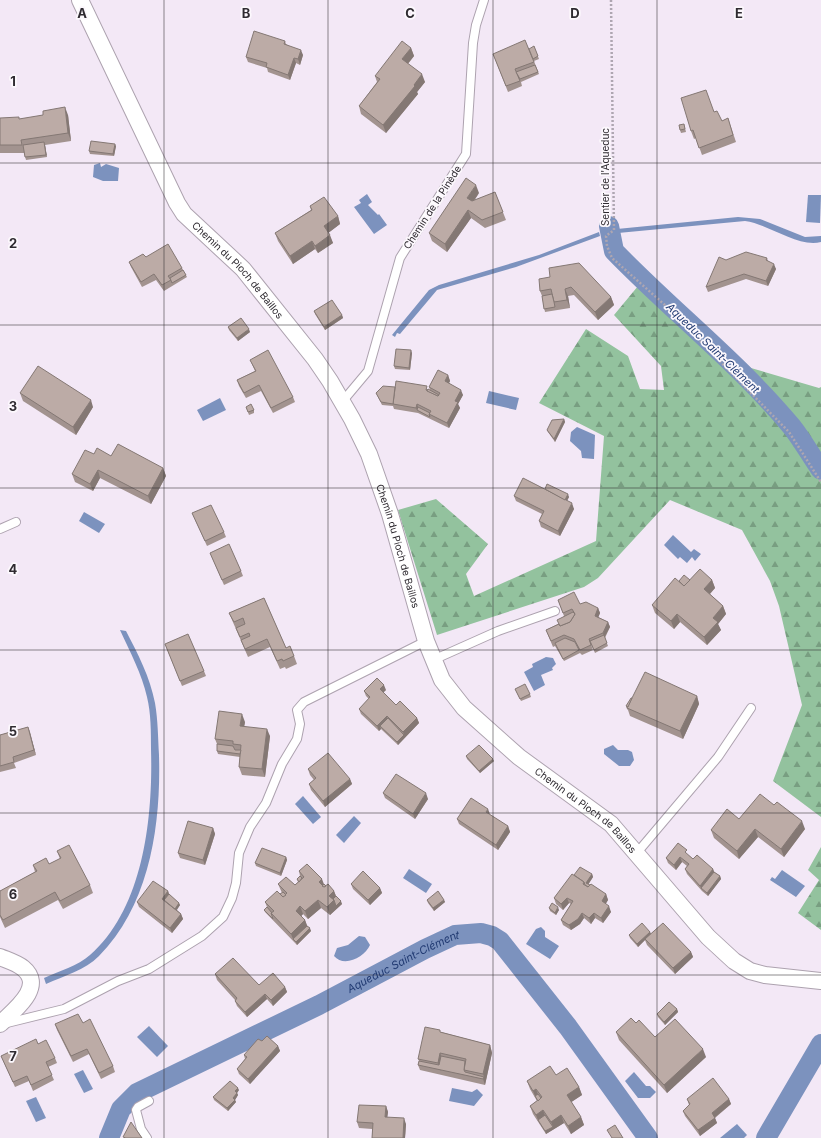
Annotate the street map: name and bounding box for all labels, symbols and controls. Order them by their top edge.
text: A [77,5,87,21]
text: B [242,5,251,21]
text: C [405,5,415,21]
text: D [570,5,580,21]
text: E [735,5,743,21]
text: 1 [10,73,16,89]
street label: Sentier de l'Aqueduc [599,128,611,226]
street label: Chemin de la Pinède [401,163,464,251]
street label: Chemin du Pioch de Baillos [190,219,286,321]
text: 2 [9,235,17,251]
water label: Aqueduc Saint-Clément [663,299,763,396]
text: 3 [9,398,17,414]
street label: Chemin du Pioch de Baillos [374,483,422,609]
text: 4 [9,561,18,577]
text: 5 [9,723,17,739]
street label: Chemin du Pioch de Baillos [533,765,639,855]
text: 6 [9,886,17,902]
water label: Aqueduc Saint-Clément [344,928,460,996]
text: 7 [9,1048,17,1064]

